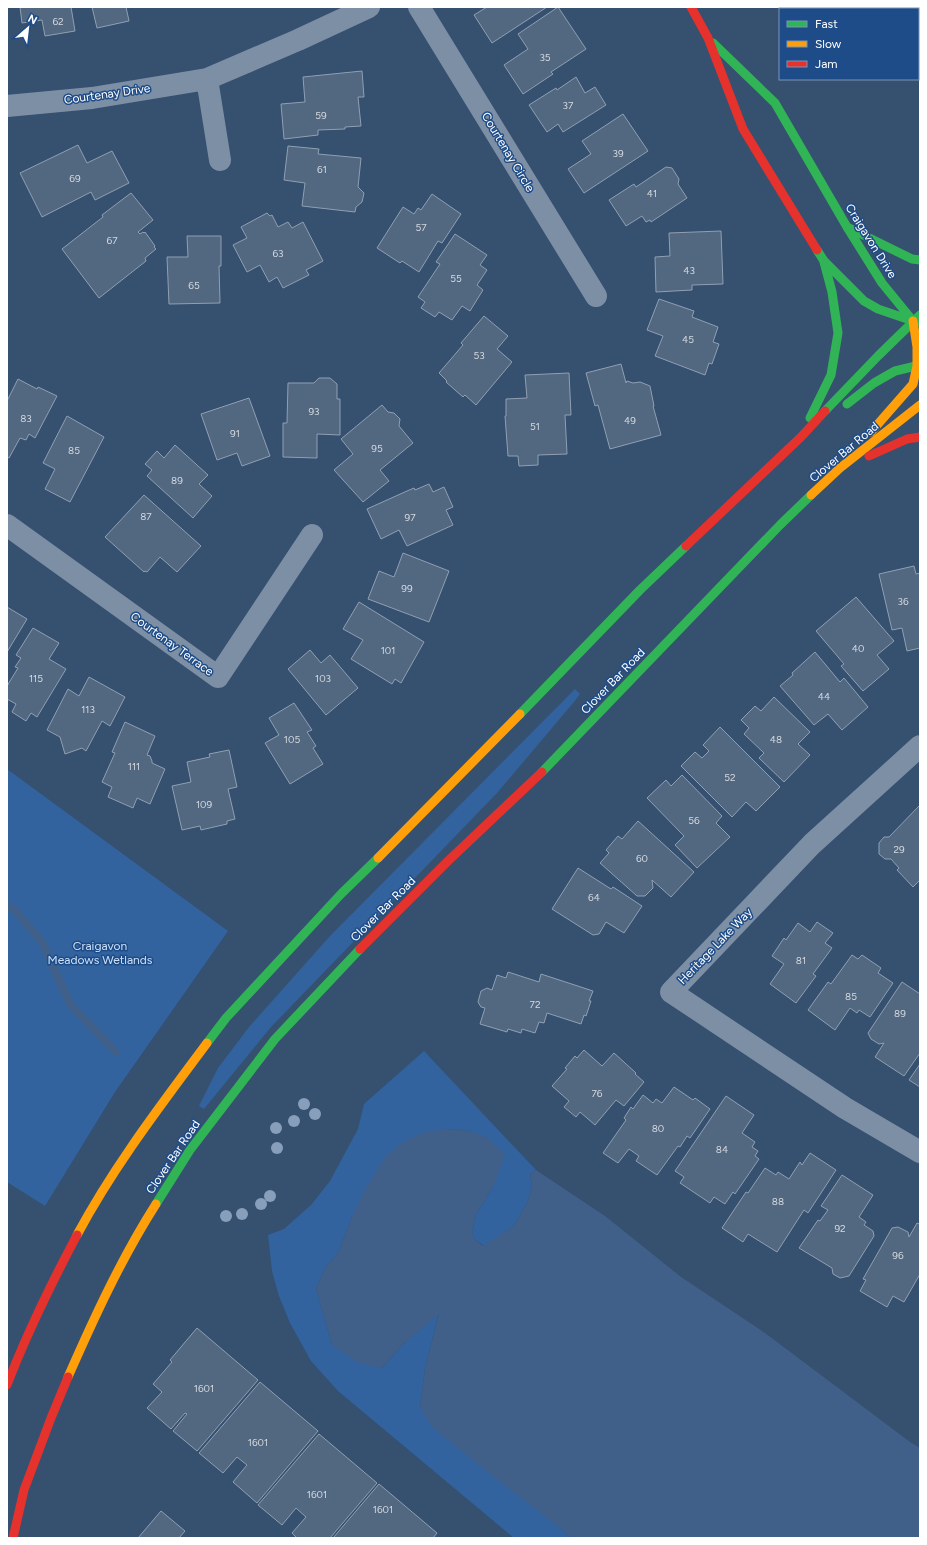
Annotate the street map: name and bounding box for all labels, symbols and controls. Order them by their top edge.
north arrow [8,8,48,48]
legend [779,8,919,80]
text: N [26,12,39,27]
house number: 62 [52,15,64,28]
text: Fast [815,17,838,31]
text: Slow [815,37,842,51]
house number: 35 [539,51,551,64]
text: Jam [815,57,838,71]
street label: Courtenay Drive [63,81,152,107]
house number: 37 [563,99,574,112]
house number: 59 [315,109,327,122]
street label: Courtenay Circle [479,110,538,195]
house number: 39 [612,147,624,160]
house number: 61 [317,163,327,176]
house number: 69 [69,172,81,185]
house number: 41 [647,187,657,200]
street label: Craigavon Drive [843,201,900,281]
house number: 57 [415,221,427,234]
house number: 67 [106,234,118,247]
house number: 63 [272,247,284,260]
house number: 43 [683,264,695,277]
house number: 55 [450,272,462,285]
house number: 65 [188,279,200,292]
house number: 45 [682,333,694,346]
house number: 53 [473,349,485,362]
house number: 93 [308,405,320,418]
house number: 83 [20,412,32,425]
house number: 49 [624,414,636,427]
street label: Clover Bar Road [807,419,881,485]
house number: 51 [530,420,540,433]
house number: 91 [230,427,240,440]
house number: 95 [371,442,383,455]
house number: 85 [68,444,80,457]
house number: 89 [171,474,183,487]
house number: 87 [140,510,152,523]
house number: 97 [404,511,416,524]
house number: 99 [401,582,413,595]
house number: 36 [897,595,909,608]
street label: Courtenay Terrace [128,609,217,679]
house number: 40 [852,642,864,655]
house number: 101 [381,644,395,657]
street label: Clover Bar Road [578,645,648,717]
house number: 115 [29,672,43,685]
house number: 103 [315,672,331,685]
house number: 44 [818,690,830,703]
house number: 113 [81,703,95,716]
house number: 105 [284,733,300,746]
house number: 48 [770,733,782,746]
house number: 111 [128,760,140,773]
house number: 52 [724,771,736,784]
house number: 109 [196,798,212,811]
house number: 56 [688,814,700,827]
house number: 29 [893,843,905,856]
house number: 60 [636,852,648,865]
street label: Clover Bar Road [348,874,418,944]
house number: 64 [588,891,600,904]
street label: Heritage Lake Way [675,904,755,987]
park label: Craigavon Meadows Wetlands [48,939,153,967]
house number: 81 [796,954,806,967]
house number: 85 [845,990,857,1003]
house number: 72 [530,998,540,1011]
house number: 89 [894,1007,906,1020]
house number: 76 [591,1087,603,1100]
street label: Clover Bar Road [143,1117,203,1197]
house number: 80 [652,1122,664,1135]
house number: 84 [716,1143,728,1156]
house number: 88 [772,1195,784,1208]
house number: 92 [834,1222,846,1235]
house number: 96 [892,1249,904,1262]
house number: 1601 [194,1382,214,1395]
house number: 1601 [248,1436,268,1449]
house number: 1601 [307,1488,327,1501]
house number: 1601 [373,1503,393,1516]

